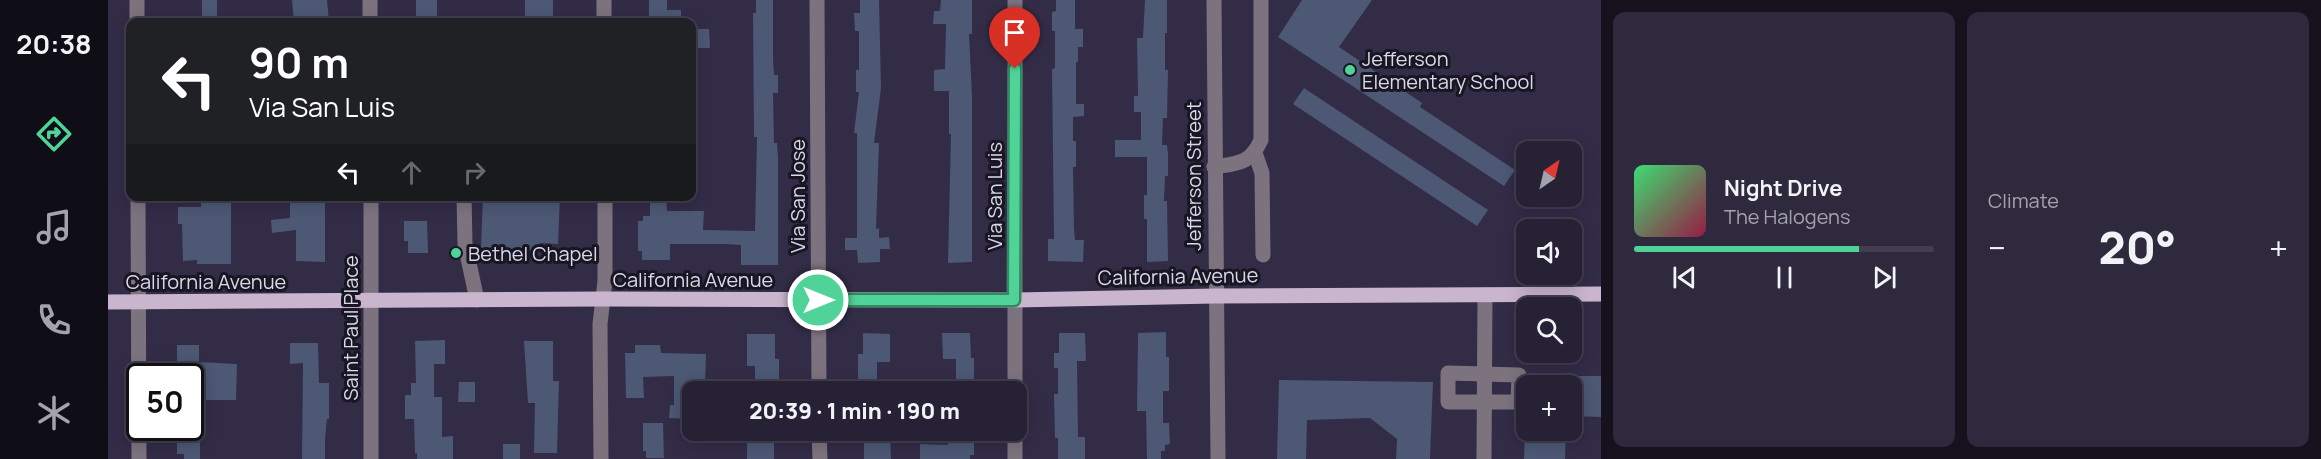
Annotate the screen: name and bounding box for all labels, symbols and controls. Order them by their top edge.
pin [989,7,1040,69]
icon: arrive [998,16,1031,49]
text: 20:38 [16,25,92,62]
text: 90 m [249,33,349,91]
icon: left [150,42,228,120]
place label: Jefferson Elementary School [1362,45,1534,95]
marker: Jefferson Elementary School [1343,63,1357,77]
text: Via San Luis [249,88,395,125]
street label: Jefferson Street [1180,101,1207,251]
icon: directions [33,113,75,155]
street label: Via San Jose [784,139,811,253]
north arrow [1516,141,1582,207]
map controls [1516,141,1582,441]
street label: Via San Luis [981,142,1008,250]
icon: left [332,156,365,189]
icon: ahead [395,156,428,189]
icon: right [458,156,491,189]
text: Night Drive [1724,173,1843,203]
text: Climate [1988,187,2059,214]
text: The Halogens [1724,203,1850,230]
icon: music [33,206,75,248]
text: 20° [2099,216,2176,278]
button: sound [1516,219,1582,285]
text: − [1988,225,2006,270]
text: + [2269,225,2288,270]
place label: Bethel Chapel [468,240,598,267]
marker: Bethel Chapel [449,246,463,260]
street label: Saint Paul Place [337,255,364,401]
street label: California Avenue [1097,261,1259,291]
icon: previous [1668,261,1701,294]
icon: pause [1768,261,1801,294]
icon: next [1868,261,1901,294]
street label: California Avenue [613,266,773,293]
street label: California Avenue [126,268,286,295]
position arrow [786,268,850,332]
button: search [1516,297,1582,363]
icon: phone [33,299,75,341]
speed limit sign: 50 [126,363,204,441]
button: + [1516,375,1582,441]
icon: climate [33,392,75,434]
text: 20:39 · 1 min · 190 m [749,396,960,426]

